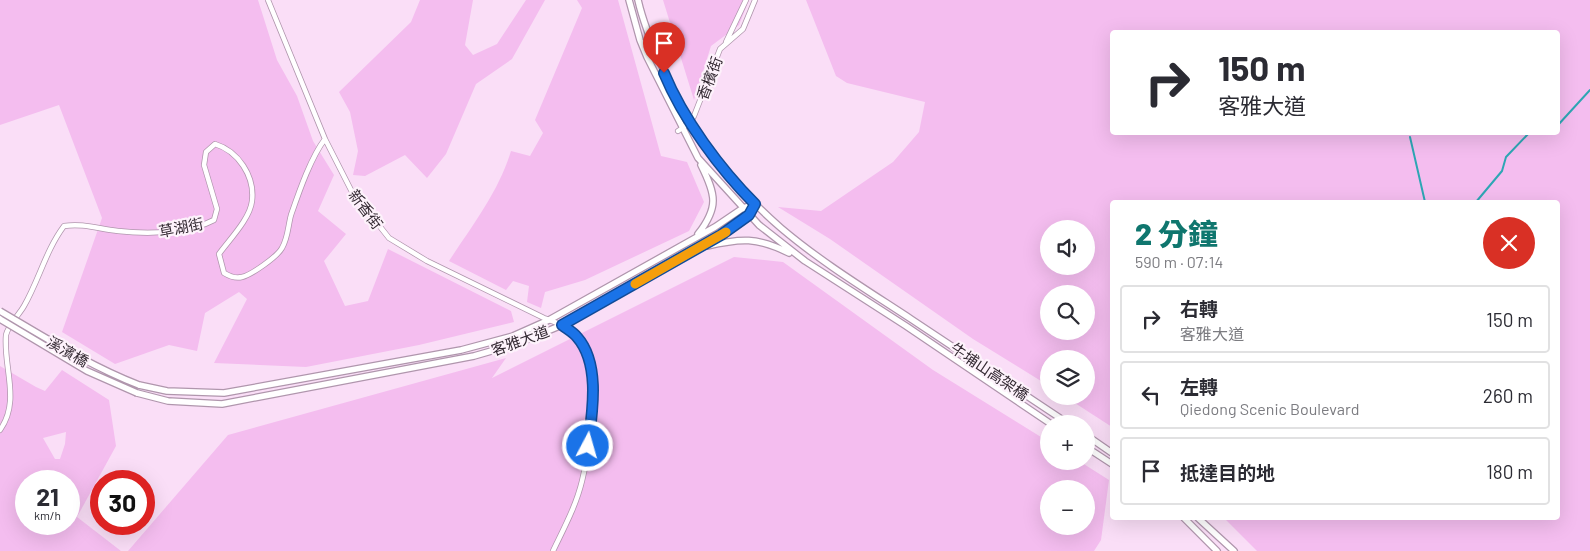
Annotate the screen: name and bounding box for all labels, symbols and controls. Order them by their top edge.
pin [643,22,685,73]
icon: arrive [650,29,678,57]
text: 150 m [1218,46,1305,88]
icon: right [1135,50,1200,115]
street label: 香檳街 [693,54,725,102]
text: 客雅大道 [1218,92,1306,118]
street label: 新香街 [345,186,387,232]
street label: 草湖街 [157,214,205,240]
text: 2 分鐘 [1135,215,1218,251]
button: close [1483,217,1535,269]
map controls [1040,220,1095,535]
button: sound [1040,220,1095,275]
text: 590 m · 07:14 [1135,252,1223,271]
button: search [1040,285,1095,340]
text: 右轉 [1180,297,1218,320]
icon: right [1137,305,1165,333]
text: 150 m [1486,308,1533,331]
street label: 客雅大道 [489,321,551,359]
text: 客雅大道 [1180,324,1244,343]
street label: 溪濱橋 [44,332,92,370]
street label: 牛埔山高架橋 [948,338,1032,404]
button: layers [1040,350,1095,405]
text: 左轉 [1180,375,1218,398]
icon: left [1137,381,1165,409]
text: 260 m [1483,384,1533,407]
text: Qiedong Scenic Boulevard [1180,399,1359,418]
button: + [1040,415,1095,470]
position arrow [561,419,613,471]
icon: arrive [1137,457,1165,485]
text: 180 m [1486,460,1533,483]
text: 抵達目的地 [1180,461,1275,484]
speed limit sign: 30 [90,470,155,535]
button: − [1040,480,1095,535]
text: 21 [36,481,59,511]
text: km/h [34,508,61,522]

